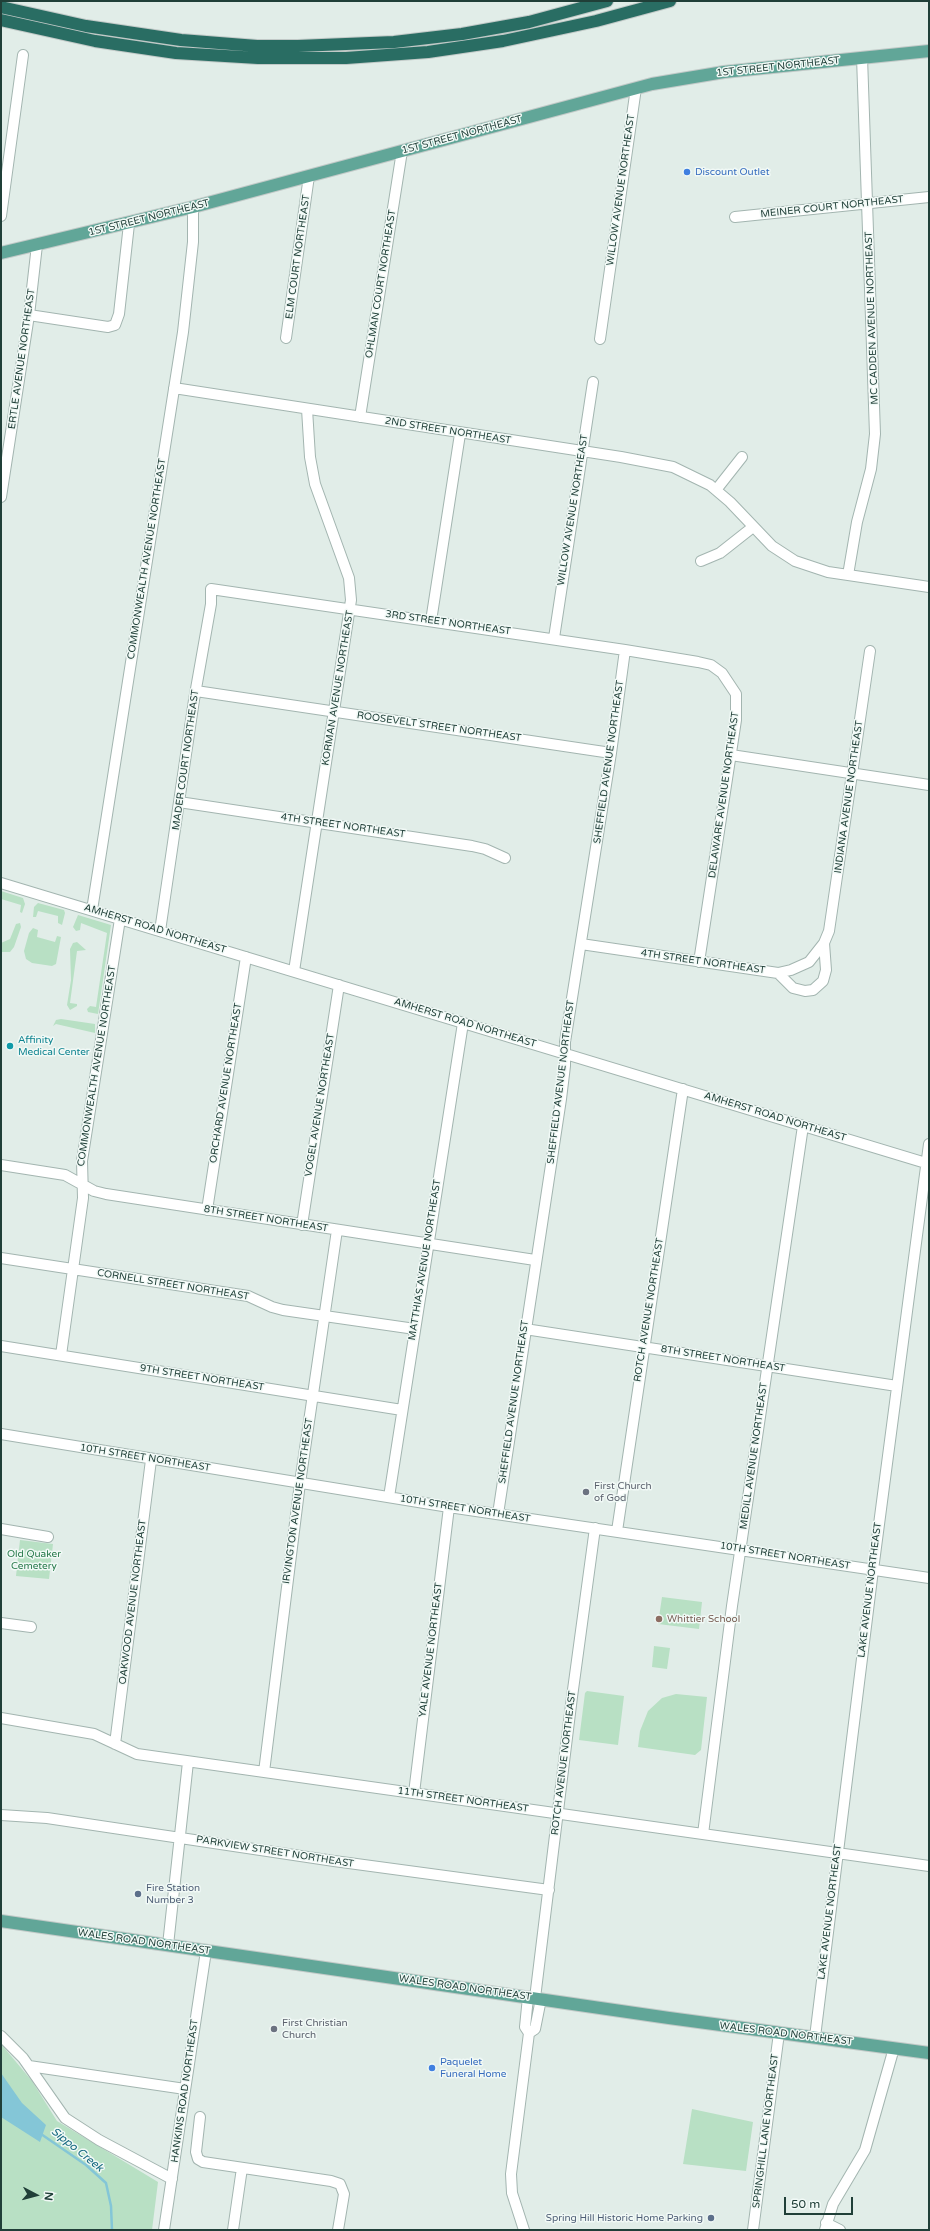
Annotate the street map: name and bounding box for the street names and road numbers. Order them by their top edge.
street label: 1ST STREET NORTHEAST [716,55,840,79]
street label: 1ST STREET NORTHEAST [401,113,523,157]
street label: WILLOW AVENUE NORTHEAST [604,113,638,267]
street label: ELM COURT NORTHEAST [283,194,313,320]
street label: MEINER COURT NORTHEAST [760,194,904,220]
street label: 1ST STREET NORTHEAST [87,197,211,239]
street label: OHLMAN COURT NORTHEAST [363,209,399,359]
street label: MC CADDEN AVENUE NORTHEAST [863,231,881,405]
street label: ERTLE AVENUE NORTHEAST [6,288,38,430]
street label: 2ND STREET NORTHEAST [384,415,512,447]
street label: WILLOW AVENUE NORTHEAST [555,434,591,586]
street label: COMMONWEALTH AVENUE NORTHEAST [125,458,169,660]
street label: 3RD STREET NORTHEAST [384,608,512,638]
street label: KORMAN AVENUE NORTHEAST [320,610,356,766]
street label: SHEFFIELD AVENUE NORTHEAST [592,680,626,844]
street label: MADER COURT NORTHEAST [170,689,202,831]
street label: ROOSEVELT STREET NORTHEAST [356,710,522,744]
street label: DELAWARE AVENUE NORTHEAST [706,711,742,879]
street label: INDIANA AVENUE NORTHEAST [832,720,866,874]
street label: 4TH STREET NORTHEAST [280,811,406,841]
street label: AMHERST ROAD NORTHEAST [83,902,227,956]
street label: 4TH STREET NORTHEAST [640,947,766,977]
street label: COMMONWEALTH AVENUE NORTHEAST [75,965,119,1167]
street label: AMHERST ROAD NORTHEAST [393,996,537,1050]
street label: SHEFFIELD AVENUE NORTHEAST [545,999,577,1165]
street label: ORCHARD AVENUE NORTHEAST [207,1002,245,1164]
street label: VOGEL AVENUE NORTHEAST [303,1033,337,1177]
street label: AMHERST ROAD NORTHEAST [703,1090,847,1144]
street label: MATTHIAS AVENUE NORTHEAST [406,1179,444,1341]
street label: 8TH STREET NORTHEAST [203,1203,329,1235]
street label: ROTCH AVENUE NORTHEAST [632,1237,666,1383]
street label: CORNELL STREET NORTHEAST [96,1267,250,1303]
street label: SHEFFIELD AVENUE NORTHEAST [497,1320,531,1484]
street label: 8TH STREET NORTHEAST [660,1343,786,1375]
street label: 9TH STREET NORTHEAST [139,1362,265,1394]
street label: MEDILL AVENUE NORTHEAST [738,1382,770,1530]
street label: IRVINGTON AVENUE NORTHEAST [280,1417,316,1585]
street label: 10TH STREET NORTHEAST [79,1442,211,1474]
street label: 10TH STREET NORTHEAST [399,1493,531,1525]
street label: OAKWOOD AVENUE NORTHEAST [117,1519,149,1685]
street label: LAKE AVENUE NORTHEAST [856,1522,884,1658]
street label: 10TH STREET NORTHEAST [719,1540,851,1572]
street label: YALE AVENUE NORTHEAST [417,1582,445,1718]
street label: ROTCH AVENUE NORTHEAST [549,1690,579,1836]
street label: 11TH STREET NORTHEAST [397,1785,529,1815]
street label: PARKVIEW STREET NORTHEAST [195,1834,355,1870]
street label: LAKE AVENUE NORTHEAST [816,1844,844,1980]
street label: WALES ROAD NORTHEAST [77,1927,211,1957]
street label: WALES ROAD NORTHEAST [398,1973,532,2003]
street label: HANKINS ROAD NORTHEAST [169,2019,201,2163]
street label: WALES ROAD NORTHEAST [719,2020,853,2048]
street label: SPRINGHILL LANE NORTHEAST [751,2053,781,2209]

